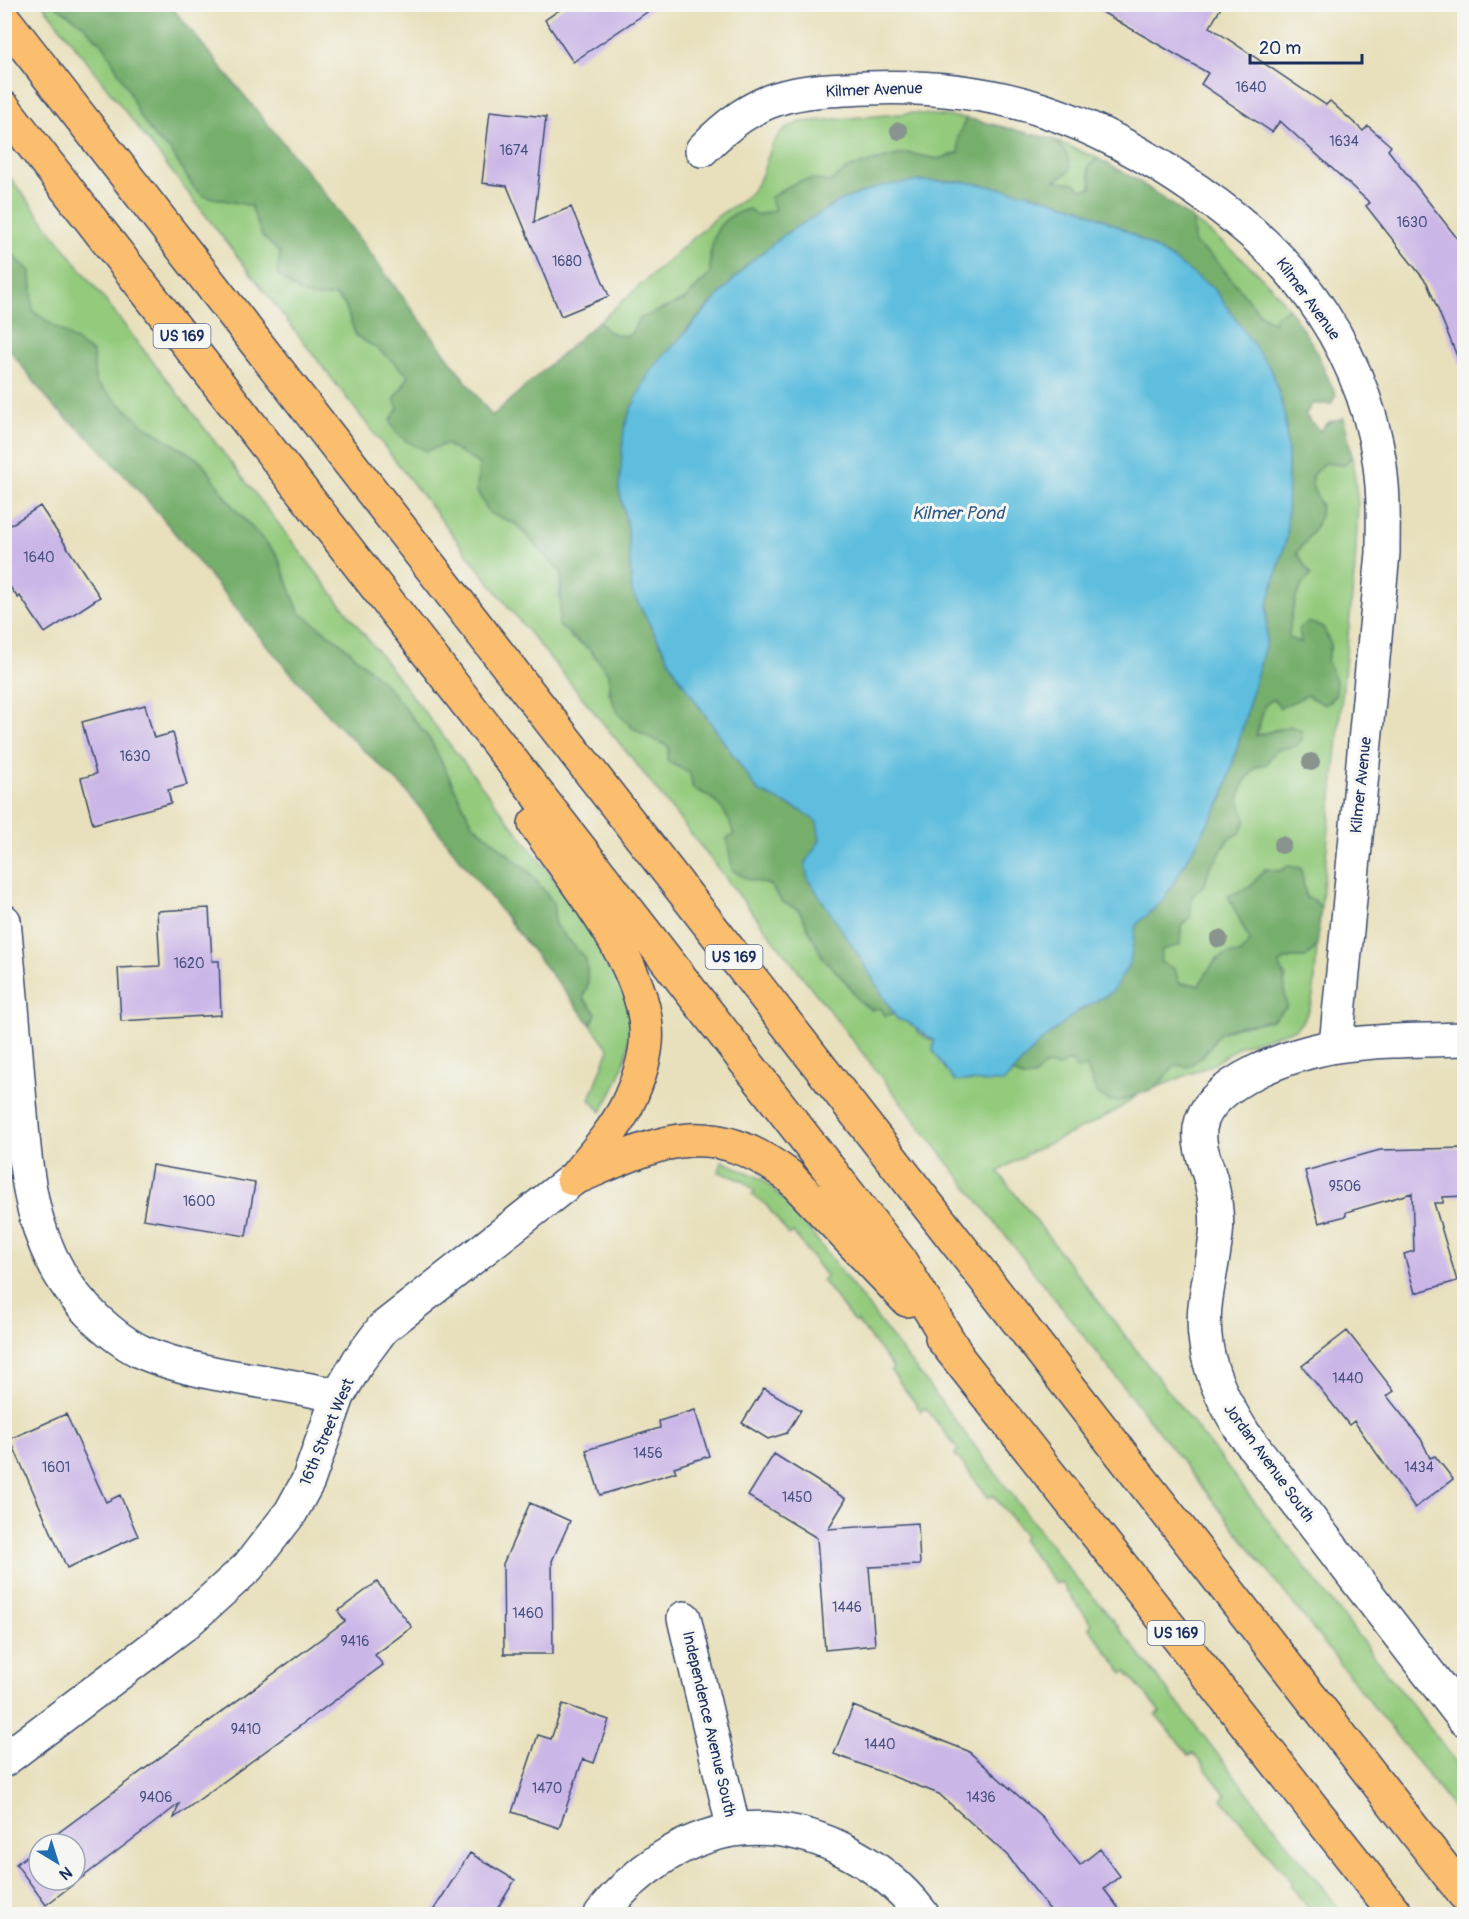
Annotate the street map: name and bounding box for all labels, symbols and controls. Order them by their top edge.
scale bar [1250,27,1362,65]
text: 20 m [1259,37,1301,60]
street label: Kilmer Avenue [825,78,923,102]
house number: 1640 [1235,79,1267,96]
house number: 1634 [1329,133,1359,150]
house number: 1674 [499,142,529,159]
house number: 1630 [1397,214,1428,231]
house number: 1680 [552,253,582,270]
street label: Kilmer Avenue [1271,254,1345,344]
road number: US 169 [154,324,210,348]
water label: Kilmer Pond [912,502,1006,525]
house number: 1640 [23,549,55,566]
street label: Kilmer Avenue [1346,736,1376,834]
house number: 1630 [120,748,151,765]
road number: US 169 [706,945,762,969]
house number: 1620 [173,955,205,972]
house number: 9506 [1329,1178,1361,1195]
house number: 1600 [183,1193,215,1210]
house number: 1440 [1332,1370,1364,1387]
street label: 16th Street West [295,1375,359,1489]
street label: Jordan Avenue South [1219,1400,1319,1526]
house number: 1456 [633,1445,663,1462]
house number: 1601 [42,1459,70,1476]
house number: 1434 [1404,1459,1434,1476]
house number: 1450 [782,1489,812,1506]
house number: 1446 [832,1599,862,1616]
house number: 1460 [512,1605,544,1622]
road number: US 169 [1148,1621,1204,1645]
street label: Independence Avenue South [678,1629,740,1819]
house number: 9416 [341,1633,369,1650]
house number: 9410 [231,1721,261,1738]
house number: 1440 [864,1736,896,1753]
house number: 1470 [532,1780,562,1797]
house number: 9406 [139,1789,173,1806]
house number: 1436 [966,1789,996,1806]
north arrow [27,1832,87,1892]
text: N [55,1862,76,1884]

